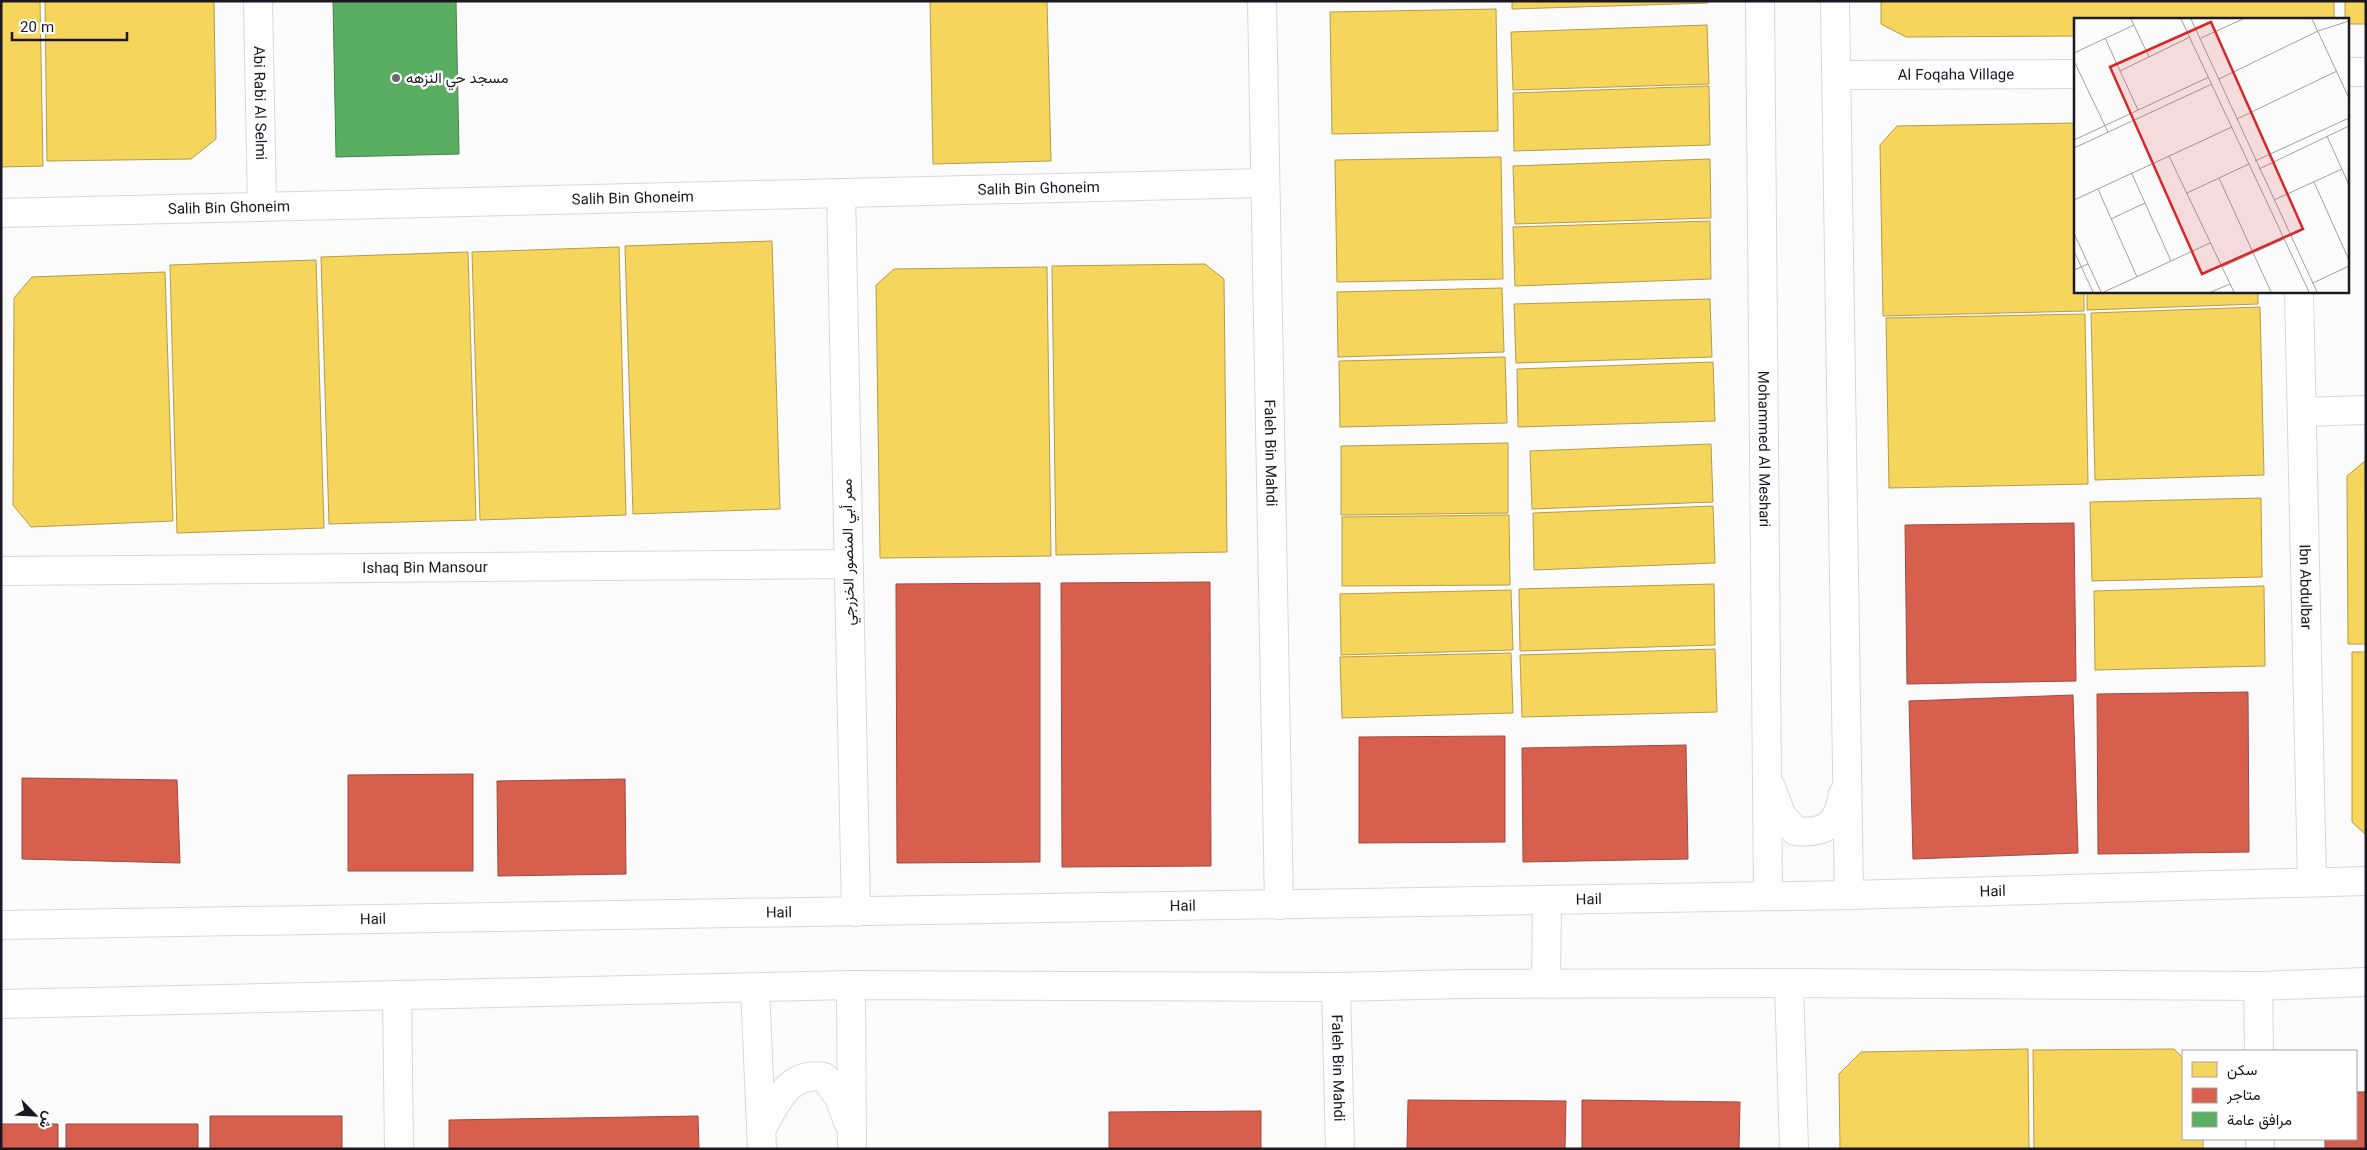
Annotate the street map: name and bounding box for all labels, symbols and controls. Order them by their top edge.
scale bar [12,10,128,42]
text: 20 m [20,17,54,40]
inset map [2074,18,2350,292]
street label: Abi Rabi Al Selmi [246,46,271,160]
street label: Al Foqaha Village [1898,64,2014,88]
place label: مسجد حي النزهه [406,68,508,91]
marker: مسجد حي النزهه [390,72,402,84]
street label: Salih Bin Ghoneim [977,177,1100,203]
street label: Salih Bin Ghoneim [572,187,694,212]
street label: Salih Bin Ghoneim [168,196,290,222]
street label: Mohammed Al Meshari [1750,371,1775,527]
street label: Faleh Bin Mahdi [1256,399,1282,507]
street label: ممر أبي المنصور الخزرجي [837,478,862,626]
street label: Ibn Abdulbar [2292,544,2316,630]
street label: Ishaq Bin Mansour [362,557,488,581]
street label: Hail [1979,881,2006,904]
street label: Hail [1576,889,1602,912]
street label: Hail [1170,896,1196,919]
street label: Hail [766,902,792,926]
street label: Hail [360,909,386,932]
street label: Faleh Bin Mahdi [1324,1014,1349,1122]
legend [2182,1050,2357,1140]
text: سكن [2227,1060,2257,1083]
text: متاجر [2226,1085,2261,1108]
north arrow [10,1090,60,1140]
text: ش [32,1107,59,1132]
text: مرافق عامة [2227,1110,2292,1133]

